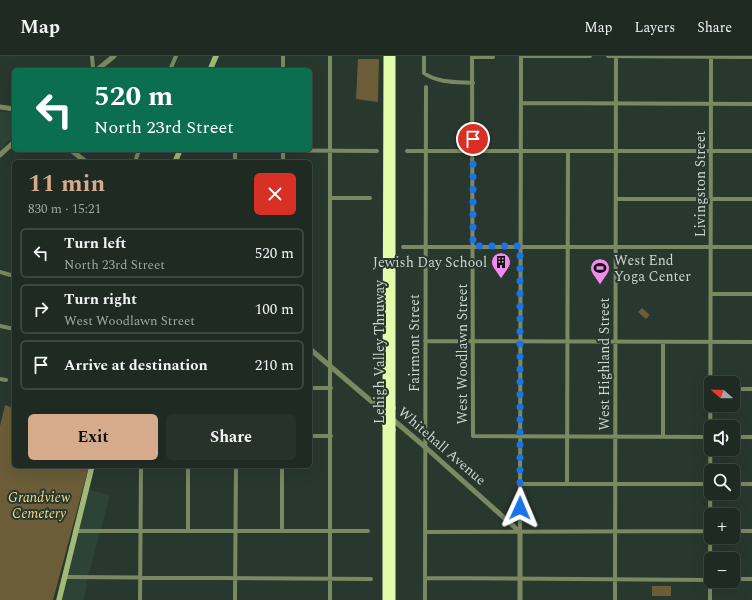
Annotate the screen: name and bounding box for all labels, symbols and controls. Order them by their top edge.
text: Map [20,13,60,42]
text: Map [584,17,613,38]
text: Layers [635,17,675,38]
text: Share [697,17,732,38]
text: 520 m [94,75,173,118]
icon: left [28,84,80,136]
text: North 23rd Street [94,114,234,141]
pin [456,122,490,156]
icon: arrive [462,128,484,150]
street label: Livingston Street [690,131,711,237]
text: 11 min [28,166,105,202]
button: close [254,173,296,215]
text: 830 m · 15:21 [28,199,101,219]
text: Turn left [64,232,126,255]
icon: left [30,242,52,264]
text: 520 m [255,242,294,265]
place label: West End Yoga Center [614,250,691,287]
building icon: Jewish Day School [490,251,512,279]
place label: Jewish Day School [373,252,487,273]
text: North 23rd Street [64,255,165,275]
sports icon: West End Yoga Center [589,257,611,285]
street label: Lehigh Valley Thruway [369,279,390,424]
street label: West Woodlawn Street [452,283,473,425]
text: Turn right [64,288,137,311]
street label: Fairmont Street [404,294,425,392]
street label: West Highland Street [594,297,615,431]
icon: right [30,298,52,320]
text: 100 m [255,298,294,321]
text: West Woodlawn Street [64,311,195,331]
icon: arrive [30,354,52,376]
text: Arrive at destination [64,354,208,377]
text: 210 m [255,354,294,377]
north arrow [704,376,740,412]
map controls [704,376,740,588]
street label: Whitehall Avenue [393,402,491,490]
button: Exit [28,414,158,460]
button: Share [166,414,296,460]
button: sound [704,420,740,456]
button: search [704,464,740,500]
park label: Grandview Cemetery [8,487,71,524]
position arrow [499,487,541,529]
button: + [704,508,740,544]
button: − [704,552,740,588]

